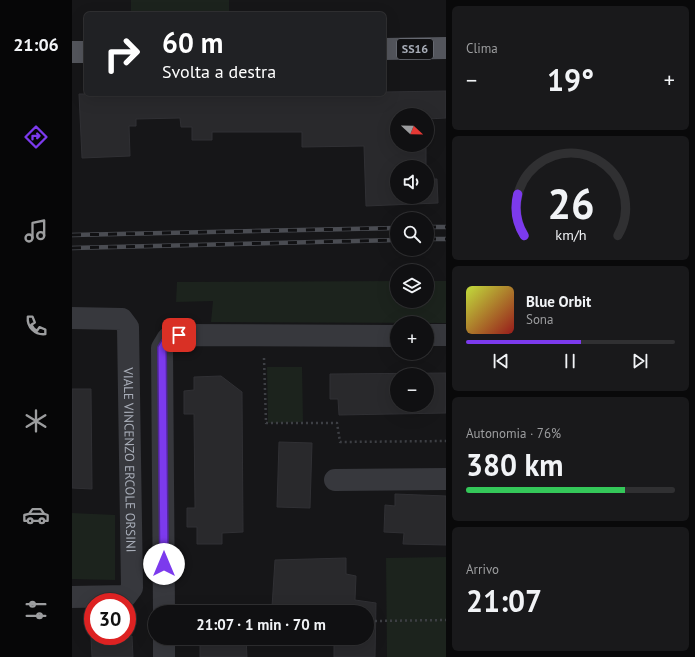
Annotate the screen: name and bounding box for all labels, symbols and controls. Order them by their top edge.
text: 60 m [162,24,223,61]
icon: right [96,28,148,80]
text: 21:06 [13,33,59,56]
road number: SS16 [397,39,433,59]
text: Clima [466,40,498,57]
text: Svolta a destra [162,60,276,83]
text: 19° [547,60,594,99]
text: − [466,66,477,94]
text: + [664,66,675,94]
north arrow [390,108,434,152]
map controls [390,108,434,412]
icon: directions [22,123,50,151]
button: sound [390,160,434,204]
text: 26 [547,177,594,230]
button: search [390,212,434,256]
icon: music [22,217,50,245]
text: km/h [555,225,586,244]
button: layers [390,264,434,308]
text: Blue Orbit [526,292,591,311]
text: Sona [526,311,553,328]
icon: phone [22,312,50,340]
button: + [390,316,434,360]
pin [162,318,196,352]
icon: arrive [168,324,190,346]
icon: previous [490,350,512,372]
icon: pause [559,350,581,372]
icon: next [629,350,651,372]
street label: VIALE VINCENZO ERCOLE ORSINI [120,366,139,553]
button: − [390,368,434,412]
icon: climate [22,407,50,435]
text: Autonomia · 76% [466,425,561,442]
text: 380 km [466,445,564,484]
icon: car [22,501,50,529]
position arrow [143,543,185,585]
text: Arrivo [466,561,499,578]
text: 21:07 [466,581,542,620]
speed limit sign: 30 [84,593,136,645]
icon: filters [22,596,50,624]
text: 21:07 · 1 min · 70 m [196,615,326,634]

